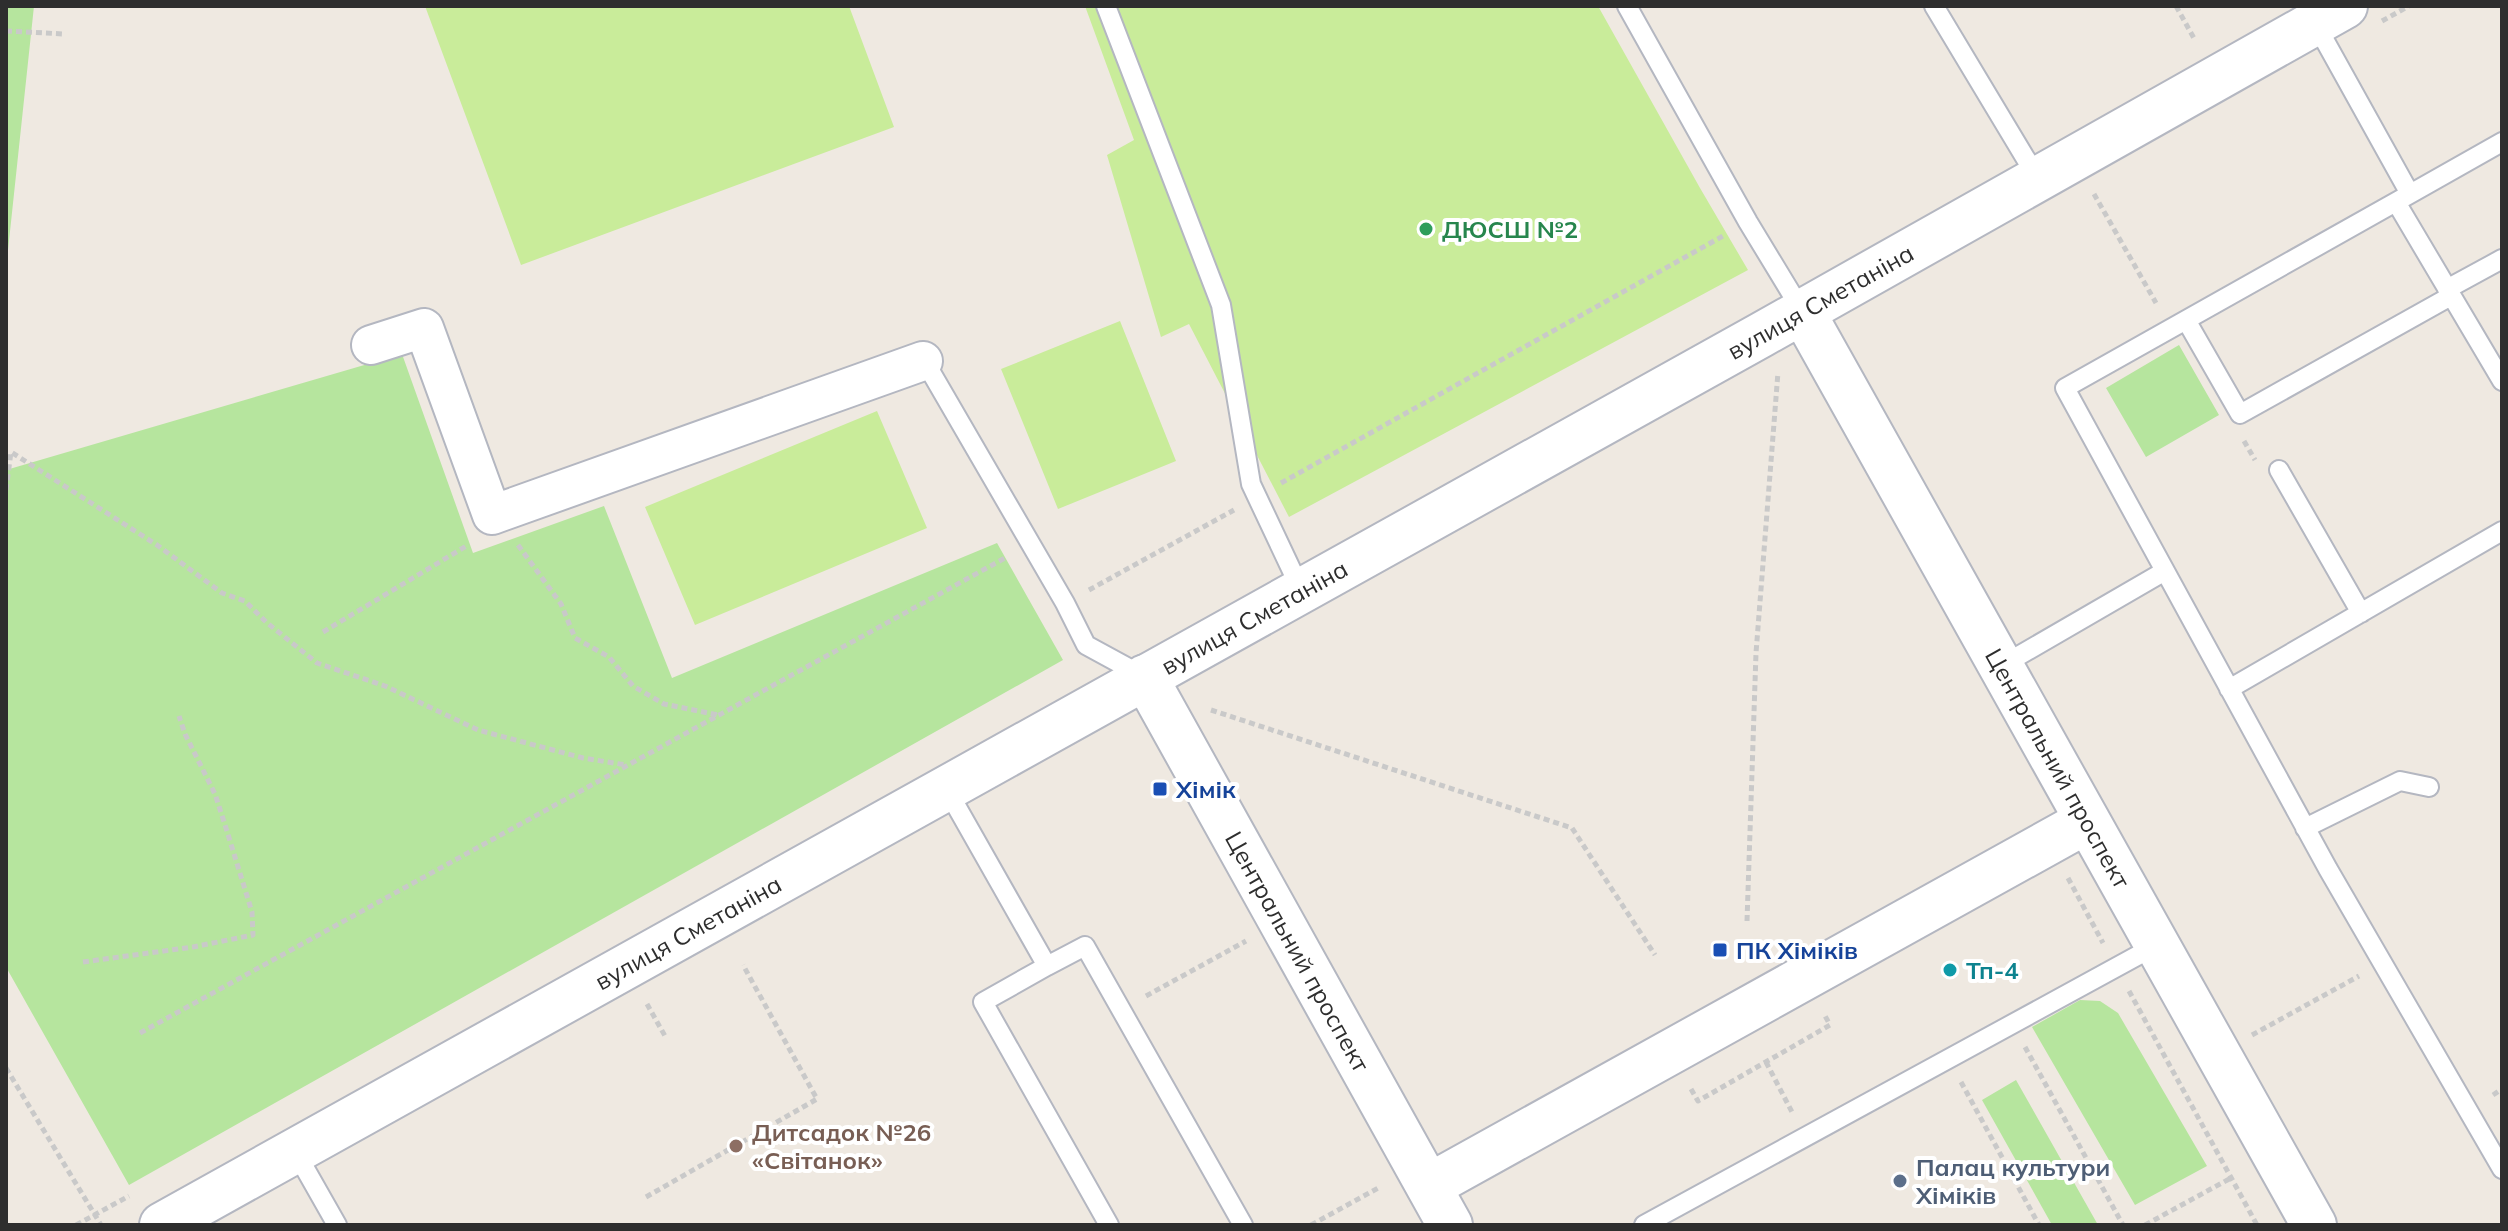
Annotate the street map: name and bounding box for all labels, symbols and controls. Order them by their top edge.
place label: ДЮСШ №2 [1442,214,1578,244]
marker: ДЮСШ №2 [1417,220,1435,238]
street label: вулиця Сметаніна [1722,237,1919,366]
street label: вулиця Сметаніна [1156,553,1353,681]
street label: Центральний проспект [1979,643,2137,893]
place label: Хімік [1175,774,1236,804]
marker: Хімік [1151,780,1169,798]
street label: Центральний проспект [1219,826,1377,1077]
street label: вулиця Сметаніна [589,868,787,996]
place label: ПК Хіміків [1736,935,1858,965]
marker: ПК Хіміків [1711,941,1729,959]
place label: Тп-4 [1966,955,2019,985]
marker: Тп-4 [1941,961,1959,979]
place label: Дитсадок №26 «Світанок» [752,1117,931,1175]
marker: Дитсадок №26 «Світанок» [727,1137,745,1155]
place label: Палац культури Хіміків [1915,1152,2110,1210]
marker: Палац культури Хіміків [1891,1172,1909,1190]

